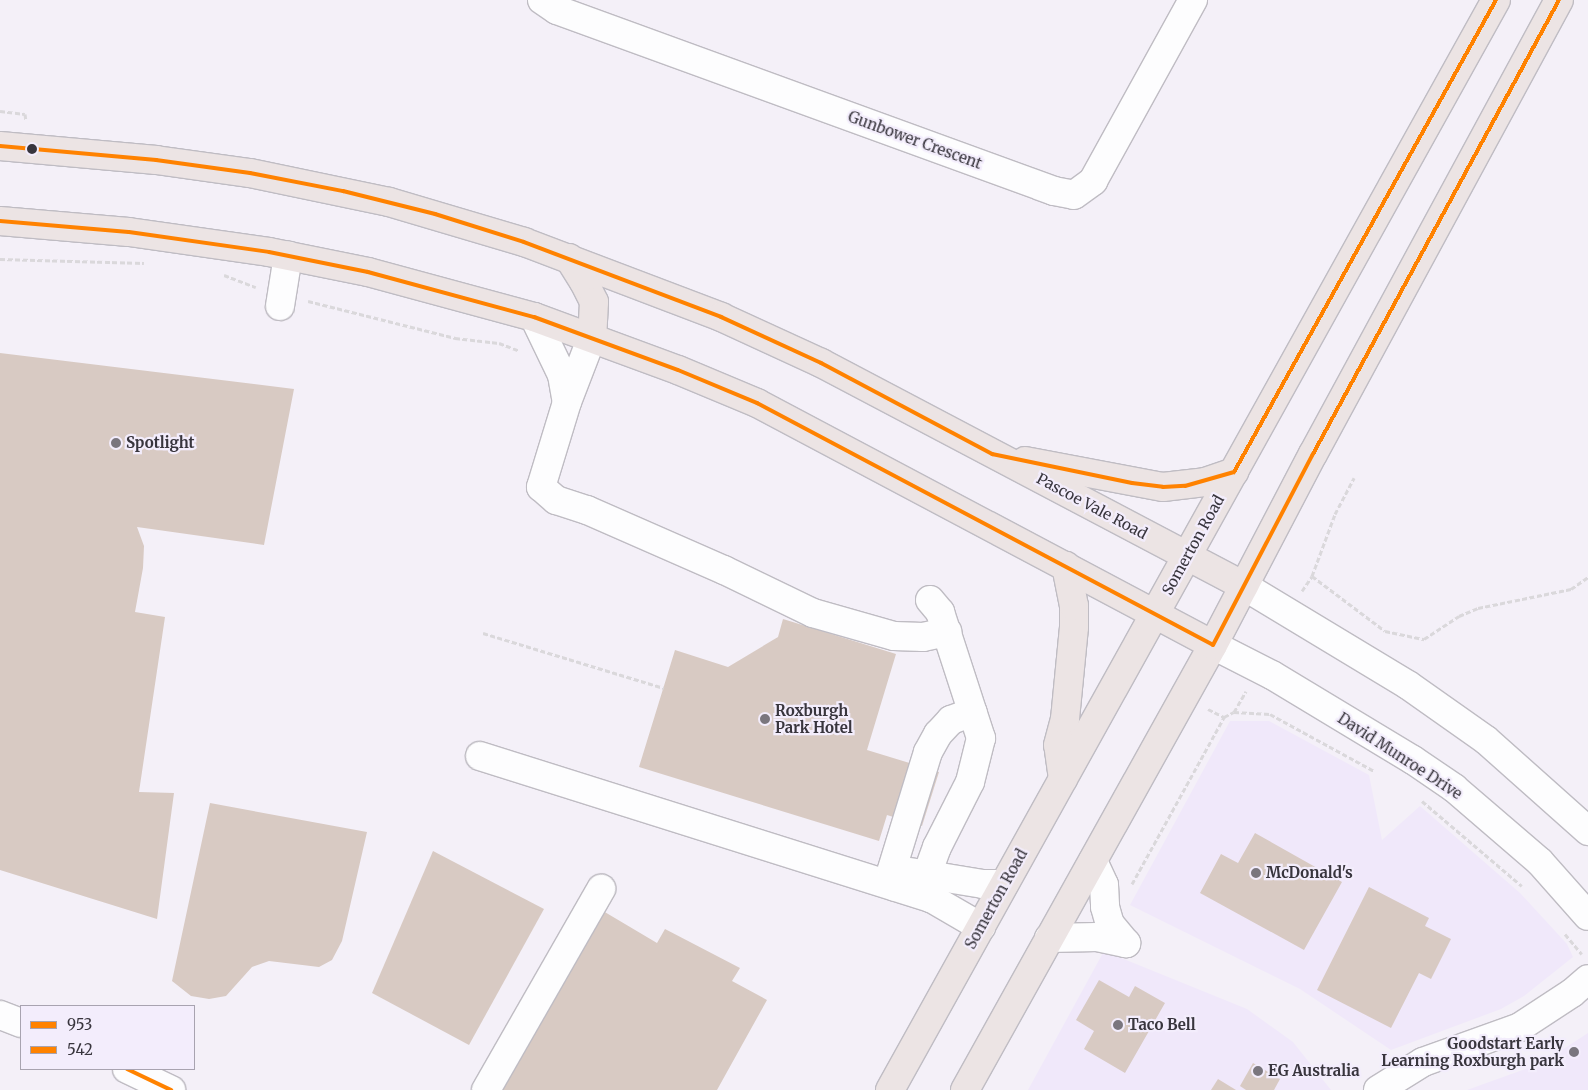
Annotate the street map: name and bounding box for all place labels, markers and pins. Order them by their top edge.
unlabelled marker [27,144,37,154]
place label: Spotlight [126,434,195,452]
marker: Spotlight [110,437,122,449]
place label: Roxburgh Park Hotel [775,701,853,736]
marker: Roxburgh Park Hotel [759,713,771,725]
place label: McDonald's [1266,864,1353,882]
marker: McDonald's [1250,867,1262,879]
place label: Taco Bell [1128,1016,1196,1034]
marker: Taco Bell [1112,1019,1124,1031]
place label: Goodstart Early Learning Roxburgh park [1381,1034,1564,1069]
marker: Goodstart Early Learning Roxburgh park [1568,1046,1580,1058]
place label: EG Australia [1268,1062,1360,1080]
marker: EG Australia [1252,1065,1264,1077]

